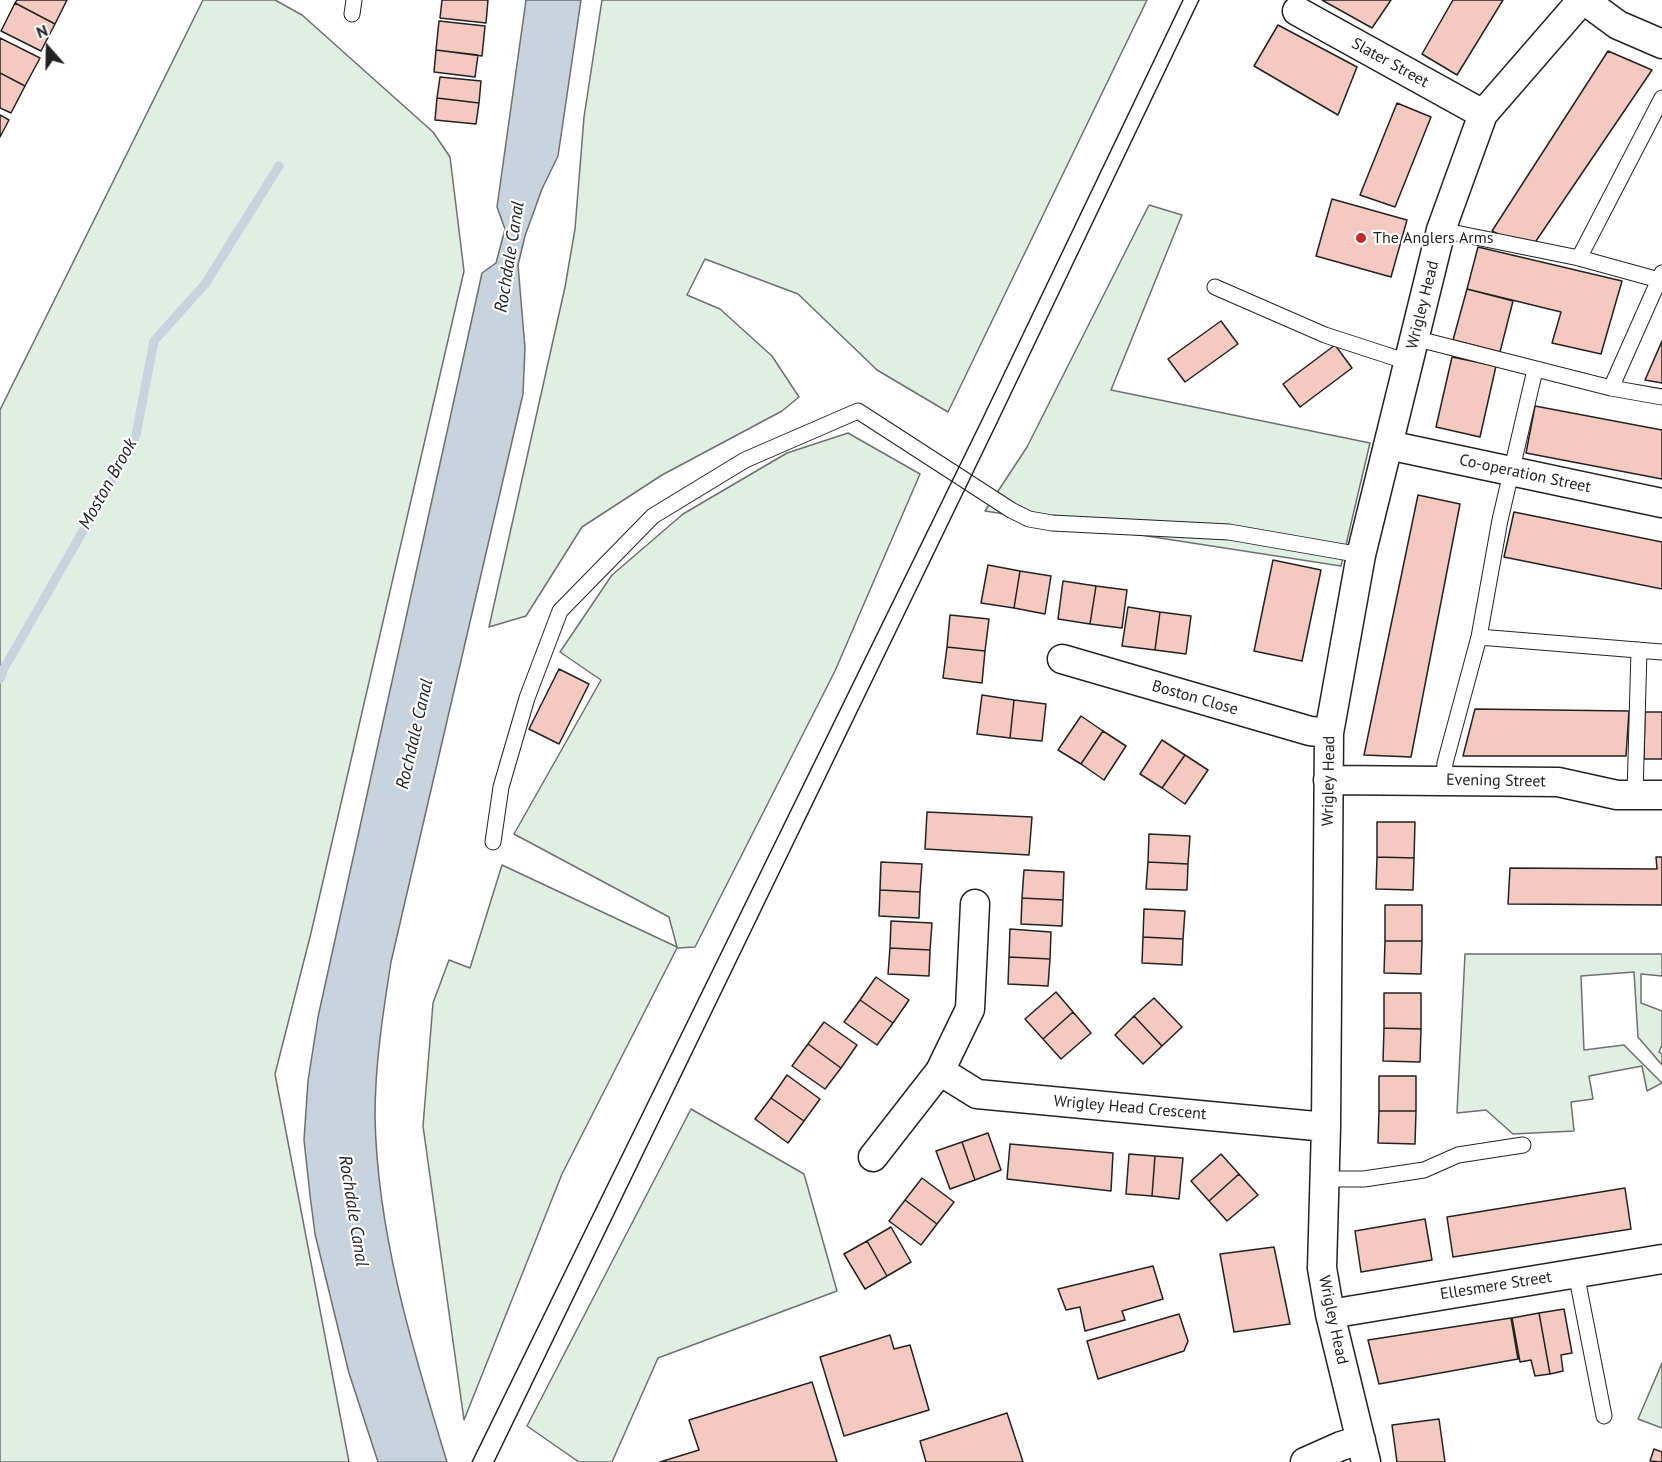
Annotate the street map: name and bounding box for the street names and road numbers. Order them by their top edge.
street label: Slater Street [1348,34,1432,92]
street label: Wrigley Head [1403,259,1443,351]
street label: Co-operation Street [1458,451,1592,497]
street label: Boston Close [1150,677,1240,719]
street label: Wrigley Head [1319,736,1339,826]
street label: Evening Street [1446,771,1546,791]
street label: Wrigley Head Crescent [1053,1092,1207,1124]
street label: Ellesmere Street [1439,1268,1553,1304]
street label: Wrigley Head [1314,1274,1352,1366]

